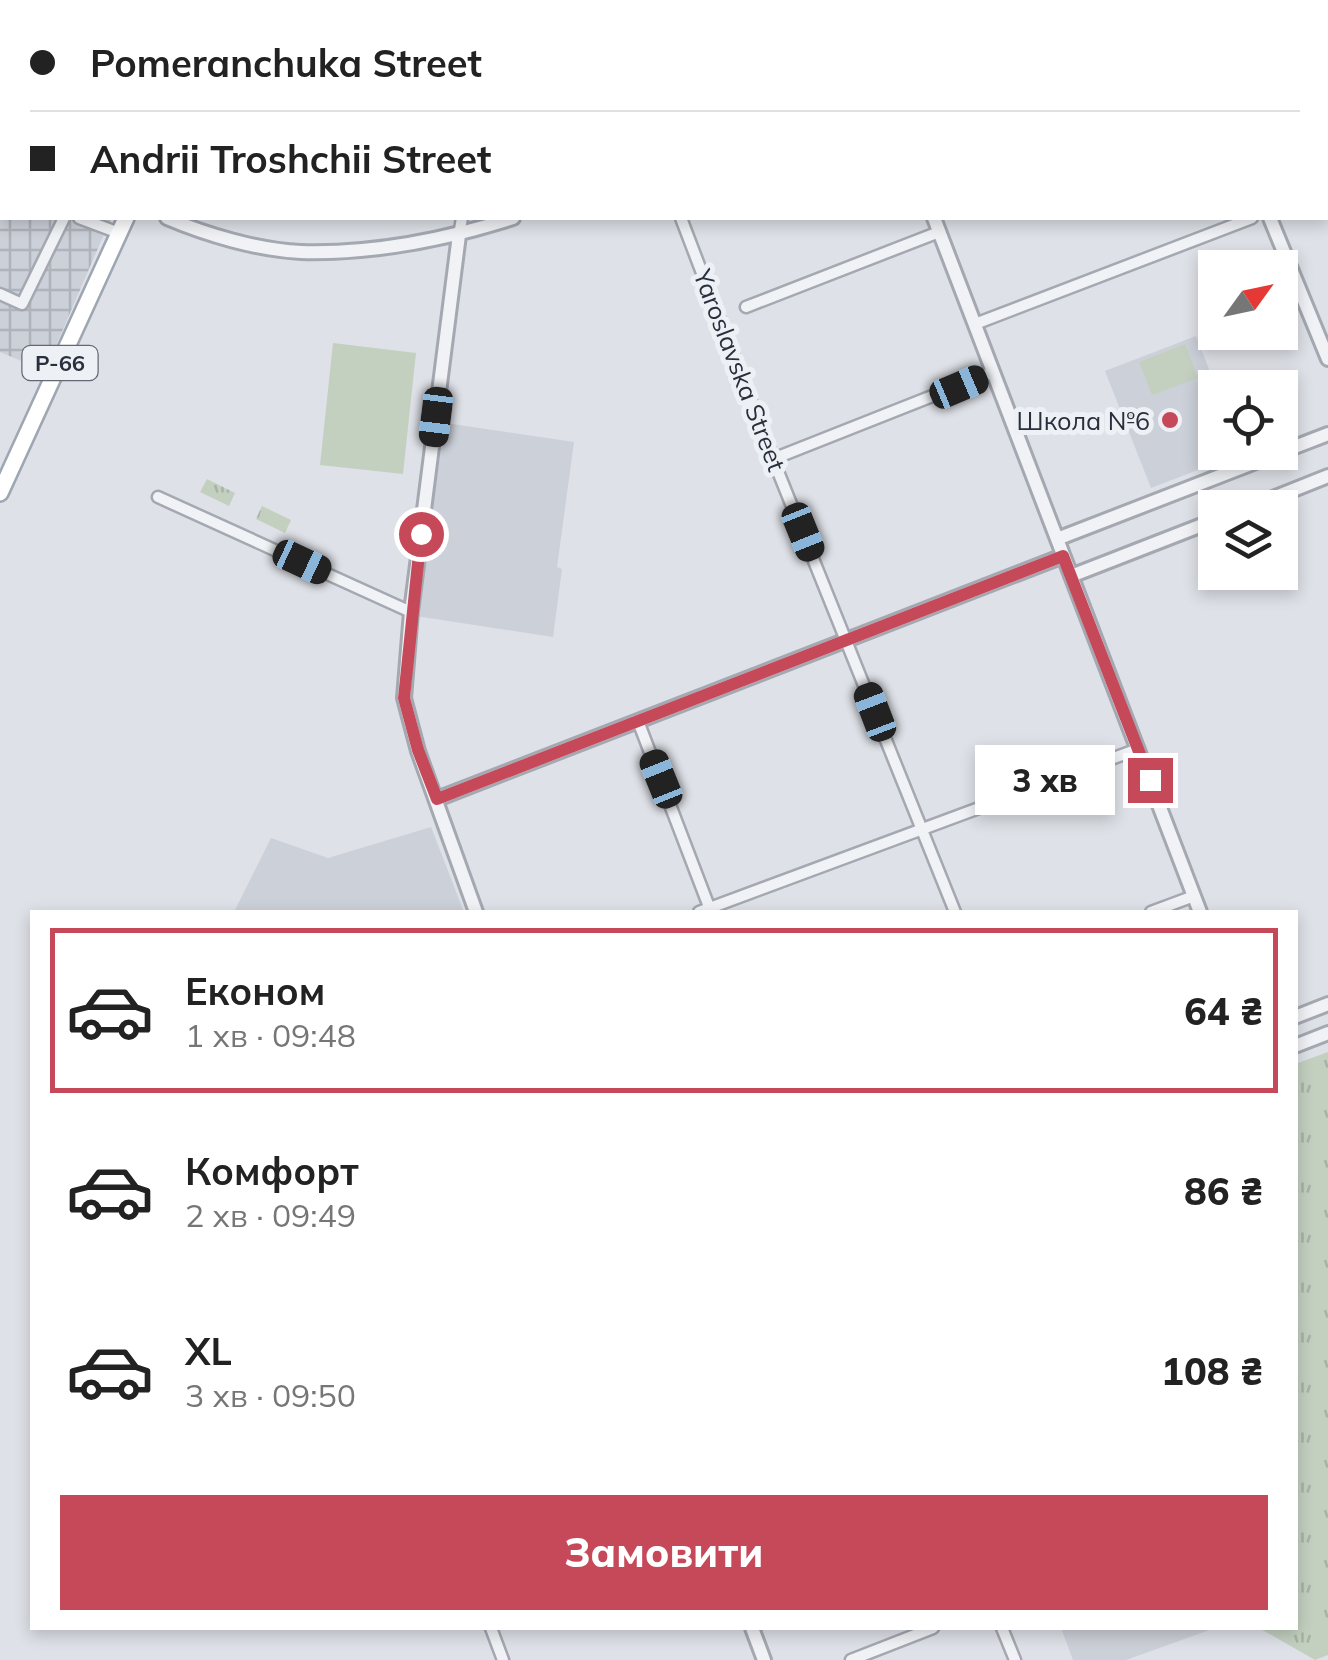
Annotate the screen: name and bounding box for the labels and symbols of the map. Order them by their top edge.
north arrow [1198,250,1298,350]
street label: Yaroslavska Street [687,264,793,475]
road number: Р-66 [22,346,98,380]
car [926,361,992,413]
car [417,385,455,449]
place label: Школа №6 [1017,405,1150,436]
marker: Школа №6 [1159,409,1181,431]
car [778,499,828,565]
route start [399,512,444,557]
car [268,536,336,588]
car [850,679,900,745]
callout: 3 хв [975,745,1115,815]
car [636,746,686,812]
route end [1128,758,1173,803]

